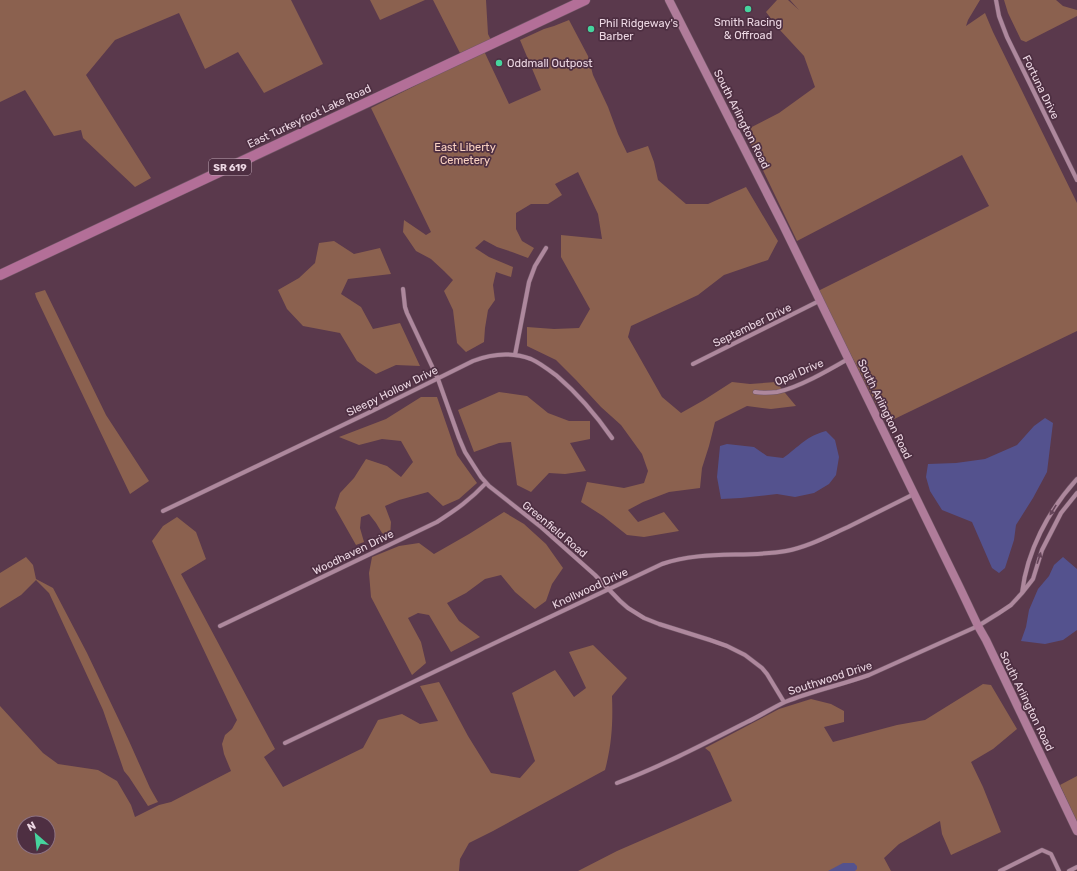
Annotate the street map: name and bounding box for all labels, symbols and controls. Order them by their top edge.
marker: Smith Racing & Offroad [743,4,753,14]
place label: Smith Racing & Offroad [714,16,782,42]
place label: Phil Ridgeway's Barber [599,17,679,43]
marker: Phil Ridgeway's Barber [586,24,596,34]
street label: Fortuna Drive [1019,53,1062,121]
place label: Oddmall Outpost [507,57,593,70]
marker: Oddmall Outpost [494,58,504,68]
street label: South Arlington Road [711,68,772,171]
street label: East Turkeyfoot Lake Road [245,82,373,151]
park label: East Liberty Cemetery [434,141,496,167]
road number: SR 619 [209,159,251,175]
street label: September Drive [711,301,794,350]
street label: Opal Drive [773,356,826,389]
street label: South Arlington Road [855,357,914,461]
street label: Sleepy Hollow Drive [344,364,440,419]
street label: Greenfield Road [520,498,590,560]
one-way arrow [1050,504,1057,516]
street label: Woodhaven Drive [311,527,396,578]
one-way arrow [1036,551,1042,563]
street label: Knollwood Drive [550,565,630,612]
street label: South Arlington Road [997,649,1056,753]
street label: Southwood Drive [786,659,874,698]
north arrow [16,815,56,855]
text: N [25,819,38,834]

